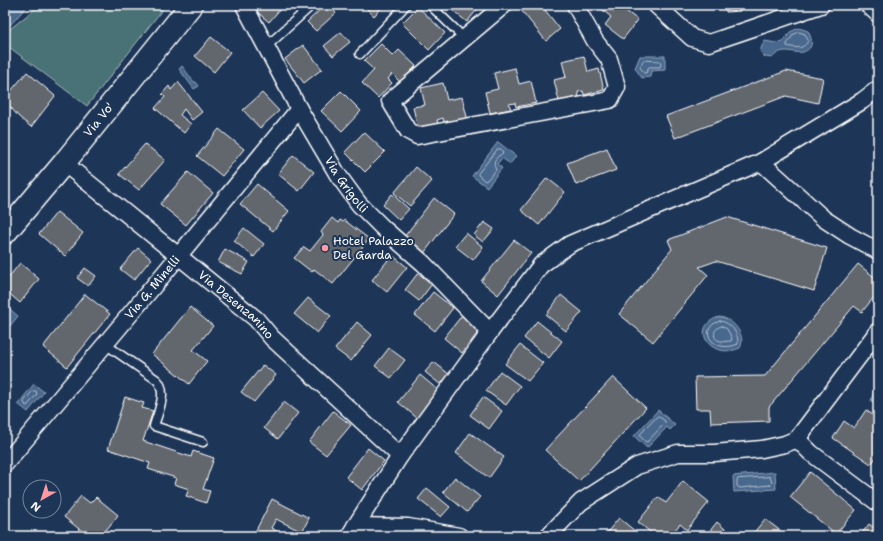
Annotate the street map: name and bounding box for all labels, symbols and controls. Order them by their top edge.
street label: Via Vo' [80,99,117,140]
street label: Via Grigolli [321,154,371,216]
place label: Hotel Palazzo Del Garda [333,233,414,263]
marker: Hotel Palazzo Del Garda [320,243,330,253]
street label: Via G. Minelli [121,252,184,323]
street label: Via Desenzanino [195,267,277,342]
north arrow [22,479,62,519]
text: N [28,498,44,515]

